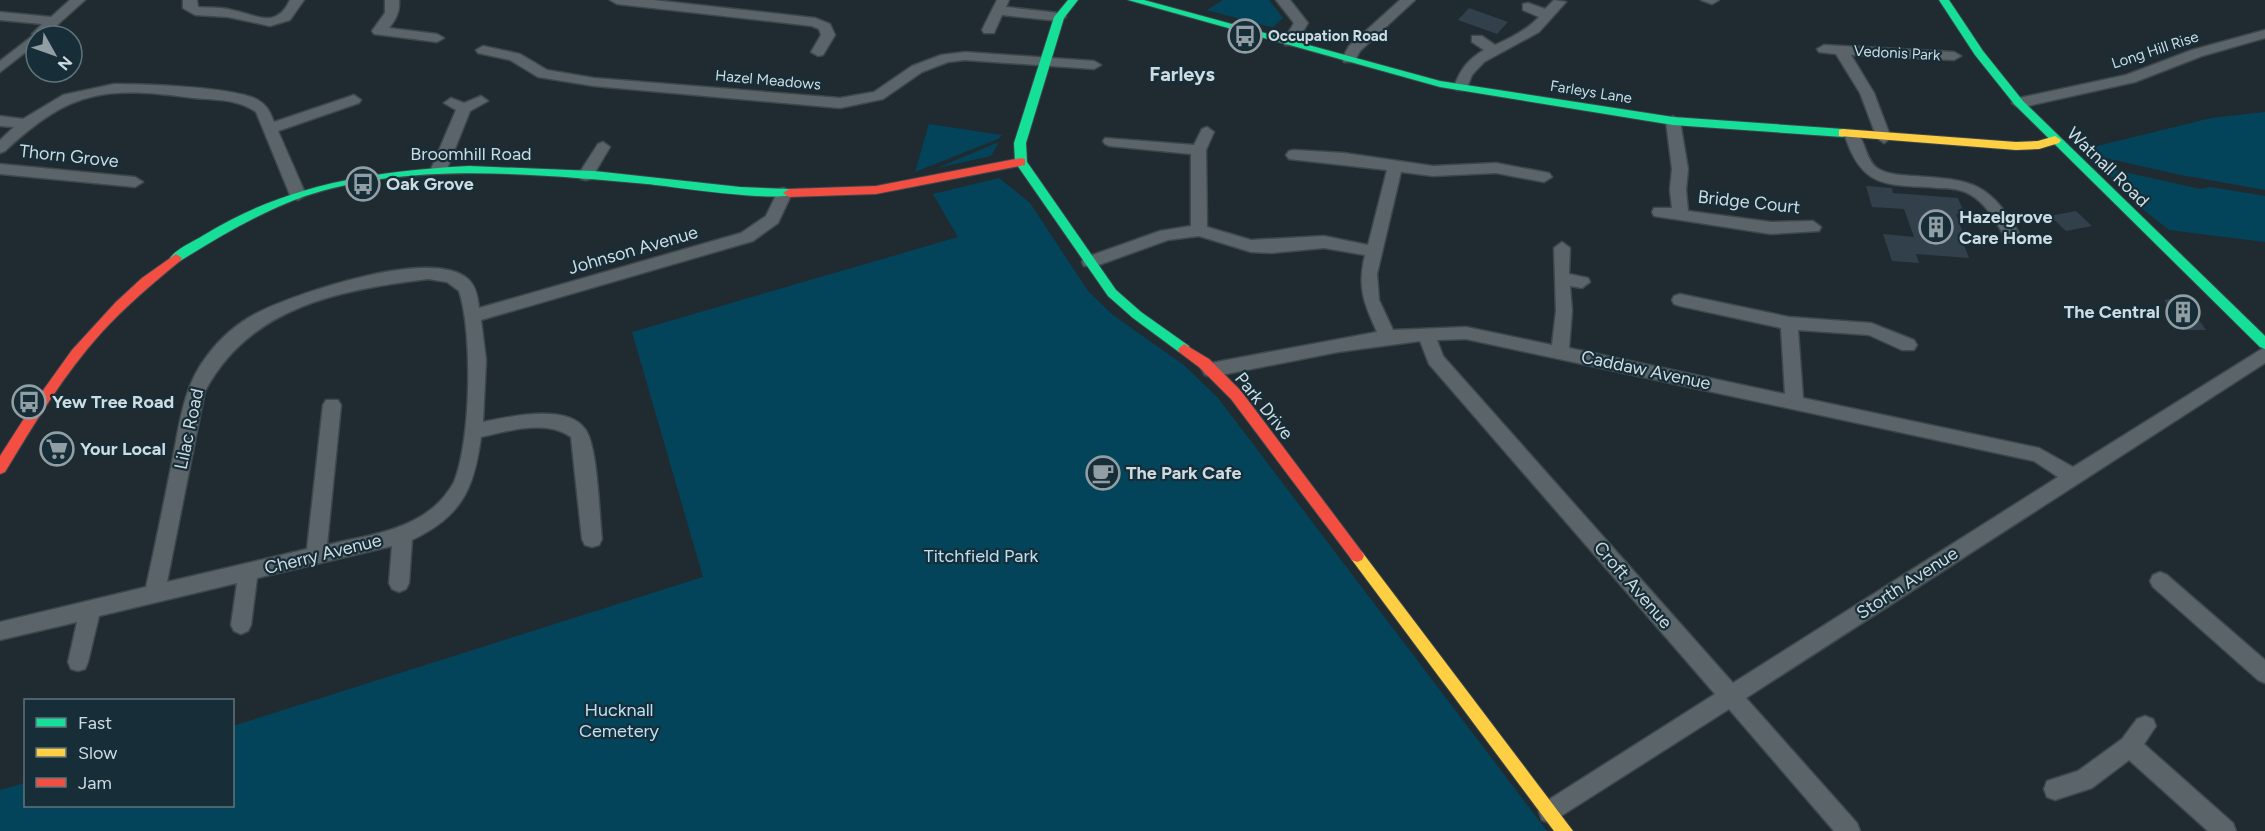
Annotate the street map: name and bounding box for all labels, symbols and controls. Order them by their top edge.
bus stop icon: Occupation Road [1227,18,1263,54]
north arrow [24,24,84,84]
place label: Occupation Road [1268,27,1388,45]
street label: Long Hill Rise [2109,27,2201,73]
street label: Vedonis Park [1853,42,1941,64]
text: N [54,52,76,74]
district label: Farleys [1149,62,1215,86]
street label: Hazel Meadows [714,66,822,94]
street label: Farleys Lane [1549,77,1633,107]
street label: Watnall Road [2062,122,2154,212]
street label: Thorn Grove [18,140,120,172]
street label: Broomhill Road [410,143,532,165]
bus stop icon: Oak Grove [345,166,381,202]
place label: Oak Grove [386,173,474,195]
street label: Bridge Court [1697,186,1802,218]
place label: Hazelgrove Care Home [1959,206,2053,249]
building icon: Hazelgrove Care Home [1918,209,1954,245]
street label: Johnson Avenue [566,221,701,279]
building icon: The Central [2165,294,2201,330]
place label: The Central [2064,301,2160,323]
street label: Caddaw Avenue [1579,346,1713,394]
street label: Park Drive [1230,368,1298,444]
bus stop icon: Yew Tree Road [11,384,47,420]
street label: Lilac Road [170,386,208,472]
place label: Yew Tree Road [52,391,174,413]
supermarket icon: Your Local [39,431,75,467]
place label: Your Local [80,438,166,460]
cafe icon: The Park Cafe [1085,455,1121,491]
place label: The Park Cafe [1126,462,1242,484]
street label: Cherry Avenue [262,529,384,579]
street label: Croft Avenue [1589,537,1677,633]
street label: Storth Avenue [1852,542,1962,624]
park label: Titchfield Park [924,545,1039,567]
legend [24,699,234,807]
park label: Hucknall Cemetery [579,699,660,742]
text: Fast [78,712,112,734]
text: Slow [78,742,117,764]
text: Jam [78,772,112,794]

